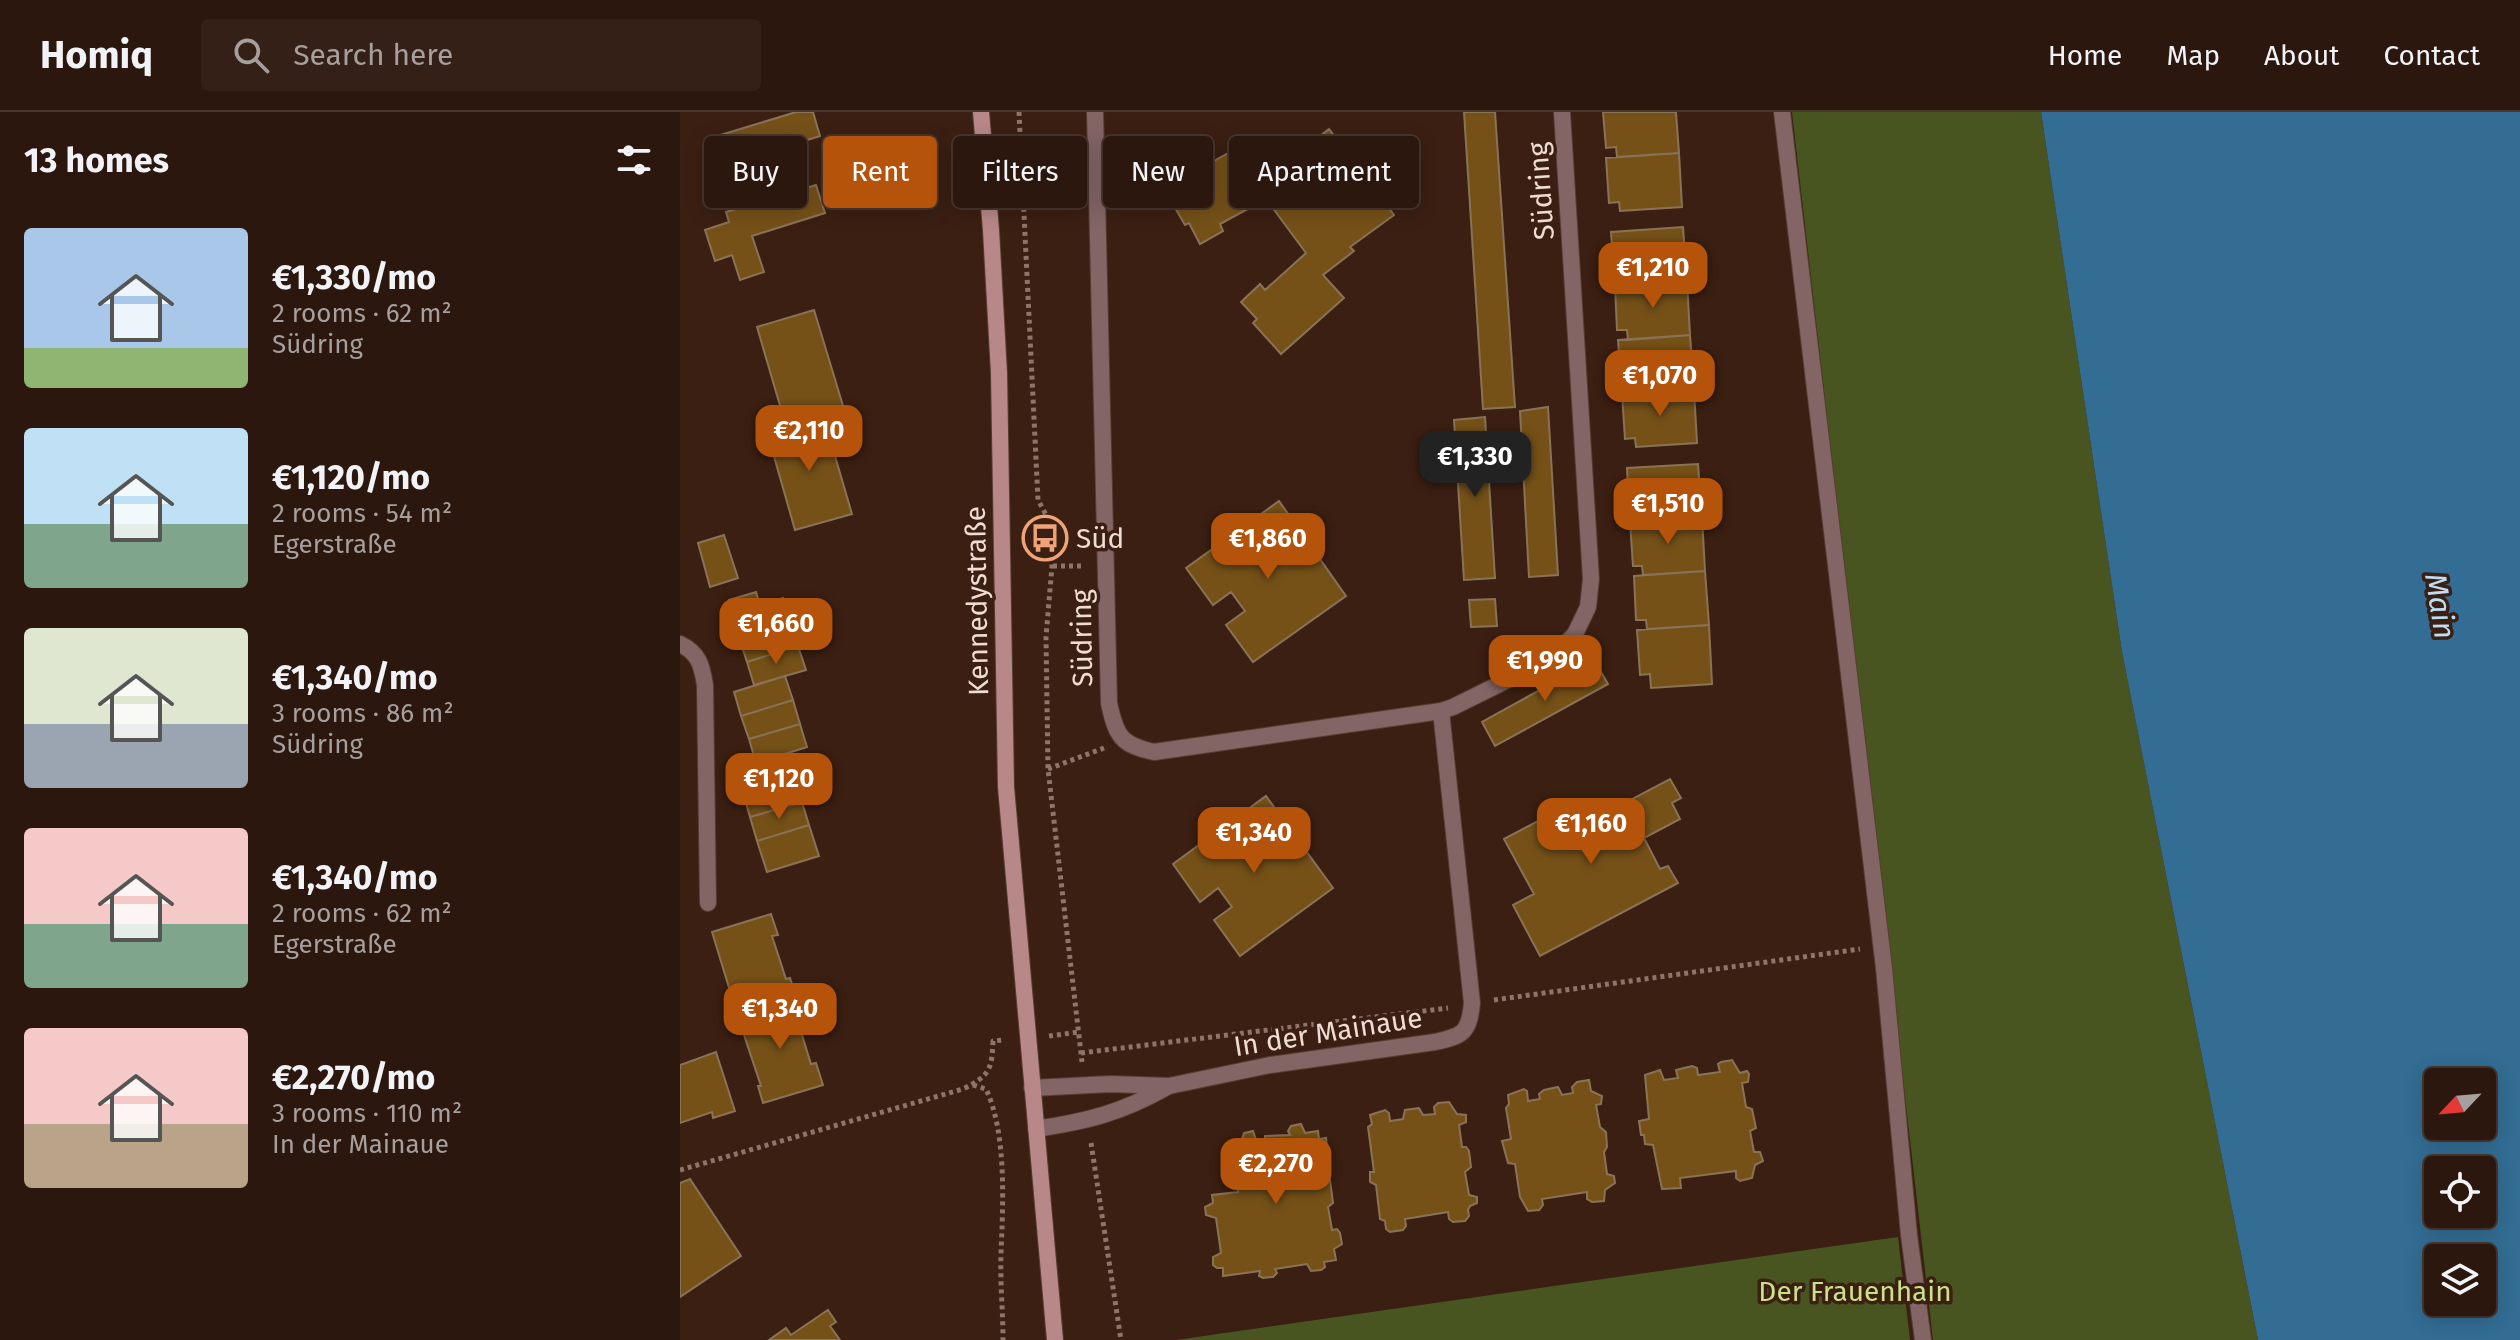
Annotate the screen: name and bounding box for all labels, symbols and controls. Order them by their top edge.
search box [201,19,761,91]
text: Homiq [40,32,153,78]
icon: search [229,33,273,77]
text: Search here [293,37,453,73]
text: Home [2048,39,2122,72]
text: Map [2166,39,2220,72]
text: About [2264,39,2339,72]
text: Contact [2383,39,2480,72]
chip: Buy [704,136,807,208]
chip: Rent [823,136,937,208]
chip: Filters [953,136,1087,208]
chip: New [1103,136,1213,208]
chip: Apartment [1229,136,1419,208]
icon: filters [612,138,656,182]
text: 13 homes [24,140,169,181]
street label: Südring [1521,141,1561,241]
pin: €1,210 [1588,242,1718,310]
text: €1,210 [1616,252,1690,283]
text: €1,330/mo [272,257,436,298]
icon: home [88,260,184,356]
text: 2 rooms · 62 m² [272,298,452,329]
text: Südring [272,329,363,360]
pin: €1,070 [1595,350,1725,418]
text: €1,070 [1623,360,1697,391]
pin: €2,110 [744,405,874,473]
text: €2,110 [773,415,845,446]
pin: €1,330 [1410,431,1540,499]
text: €1,330 [1437,441,1513,472]
text: €1,120/mo [272,457,430,498]
icon: home [88,460,184,556]
pin: €1,510 [1603,478,1733,546]
text: €1,510 [1632,488,1704,519]
text: 2 rooms · 54 m² [272,498,452,529]
street label: Kennedystraße [959,506,995,696]
pin: €1,860 [1203,513,1333,581]
bus stop icon: Süd [1021,514,1069,562]
place label: Süd [1076,522,1124,555]
text: €1,860 [1229,523,1307,554]
text: Egerstraße [272,529,397,560]
water label: Main [2417,571,2463,641]
street label: Südring [1065,588,1099,687]
pin: €1,660 [711,598,841,666]
text: €1,660 [737,608,815,639]
pin: €1,990 [1480,635,1610,703]
text: €1,990 [1507,645,1583,676]
text: €1,340/mo [272,657,438,698]
icon: home [88,660,184,756]
text: 3 rooms · 86 m² [272,698,454,729]
text: Südring [272,729,363,760]
pin: €1,120 [714,753,844,821]
text: €1,120 [743,763,815,794]
pin: €1,160 [1526,798,1656,866]
pin: €1,340 [1189,807,1319,875]
text: €1,160 [1555,808,1627,839]
text: €1,340 [1216,817,1292,848]
text: €1,340/mo [272,857,438,898]
icon: home [88,860,184,956]
text: 2 rooms · 62 m² [272,898,452,929]
text: Egerstraße [272,929,397,960]
pin: €1,340 [715,983,845,1051]
text: €1,340 [742,993,818,1024]
street label: In der Mainaue [1231,1001,1425,1063]
text: €2,270/mo [272,1057,435,1098]
icon: home [88,1060,184,1156]
north arrow [2424,1068,2496,1140]
map controls [2424,1068,2496,1316]
text: 3 rooms · 110 m² [272,1098,462,1129]
text: In der Mainaue [272,1129,449,1160]
pin: €2,270 [1211,1138,1341,1206]
text: €2,270 [1238,1148,1314,1179]
button: locate [2424,1156,2496,1228]
button: layers [2424,1244,2496,1316]
park label: Der Frauenhain [1758,1275,1952,1308]

